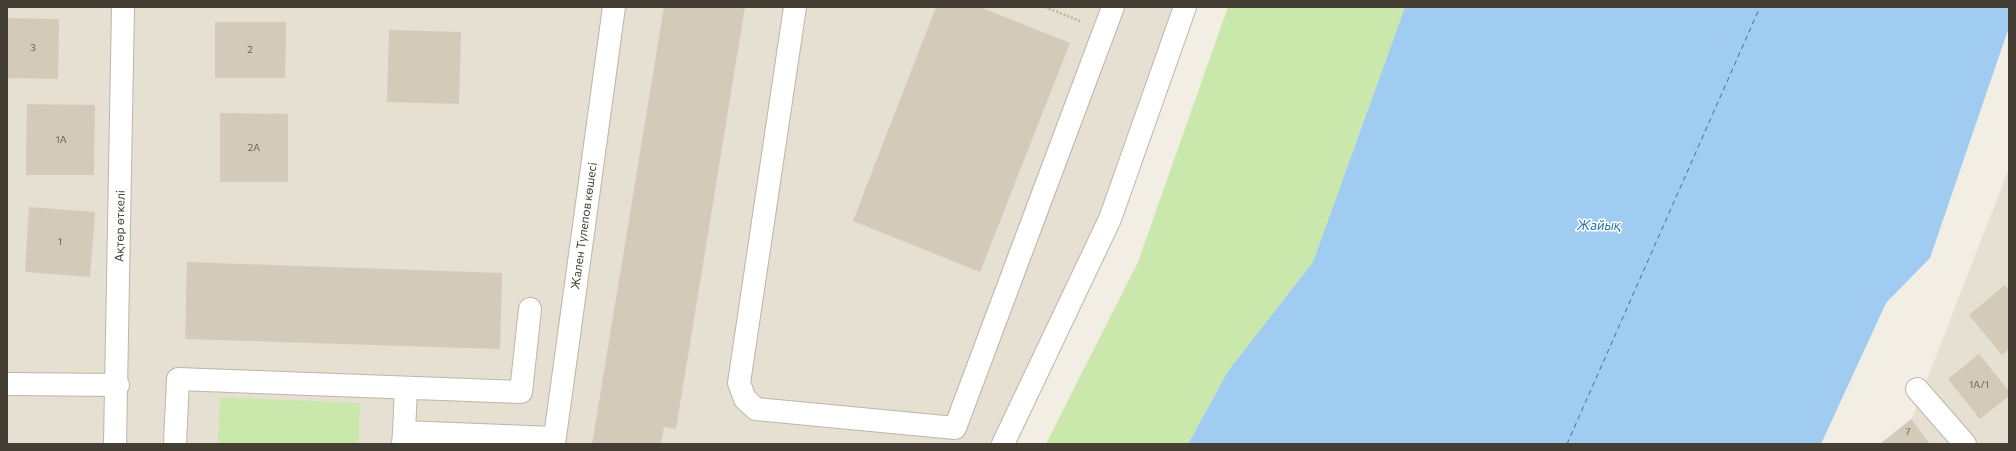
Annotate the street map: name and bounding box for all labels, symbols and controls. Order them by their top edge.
house number: 3 [30,42,36,54]
house number: 2 [247,44,253,56]
house number: 1А [55,134,67,146]
house number: 2А [248,142,260,154]
street label: Жален Тулепов көшесі [568,161,600,291]
street label: Ақтөр өткелі [112,190,128,262]
water label: Жайық [1577,218,1621,234]
house number: 1 [58,236,62,248]
house number: 1А/1 [1969,379,1989,391]
house number: 7 [1905,426,1911,438]

